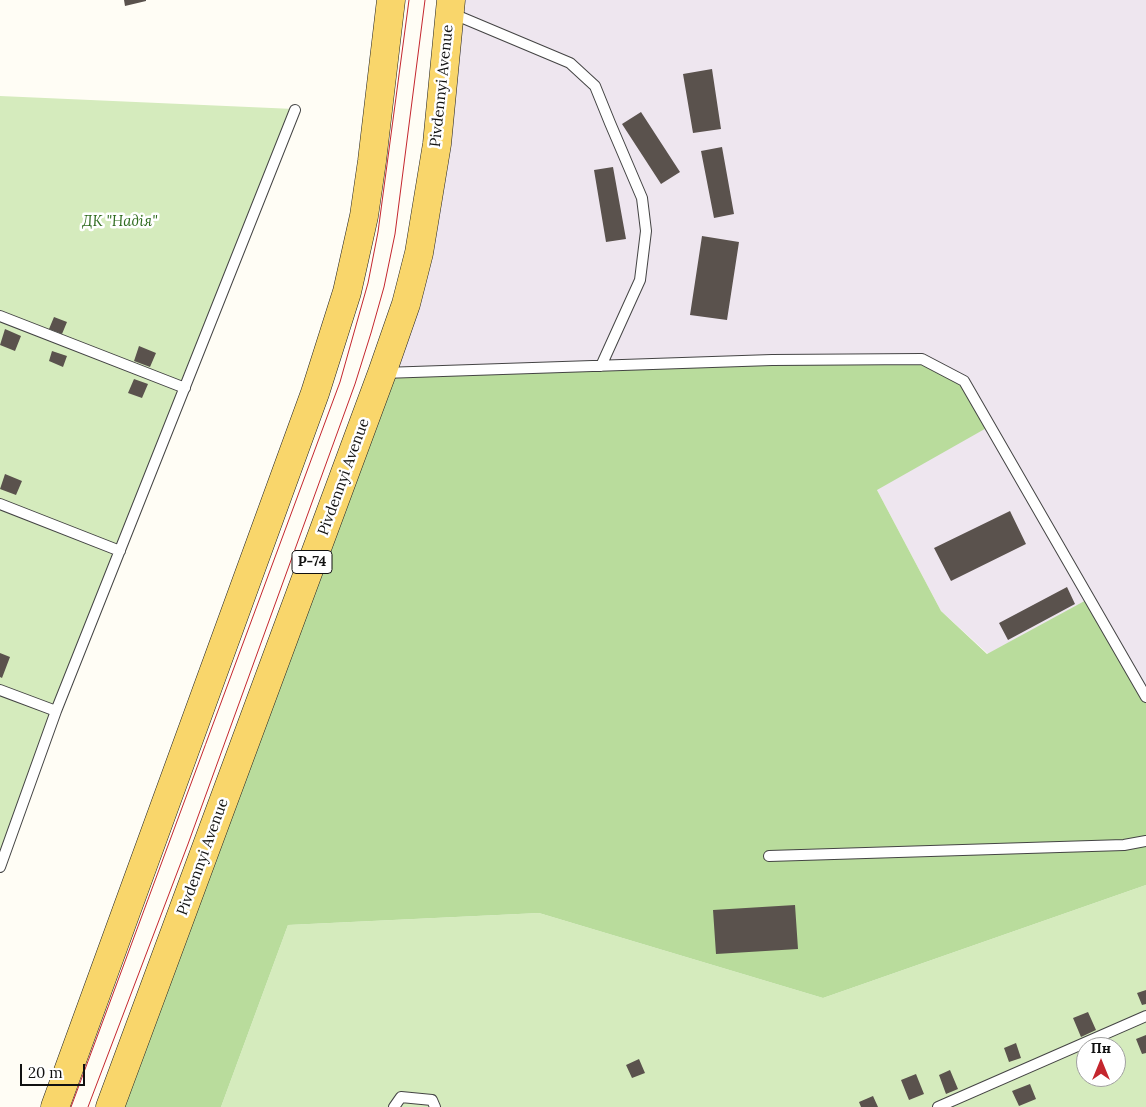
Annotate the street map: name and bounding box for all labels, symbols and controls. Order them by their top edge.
street label: Pivdennyi Avenue [427,24,457,148]
park label: ДК "Надія" [82,213,158,231]
street label: Pivdennyi Avenue [315,416,373,538]
road number: Р-74 [292,550,332,574]
street label: Pivdennyi Avenue [174,796,232,918]
north arrow [1076,1037,1126,1087]
text: Пн [1091,1039,1111,1057]
scale bar [22,1054,88,1086]
text: 20 m [28,1063,63,1082]

